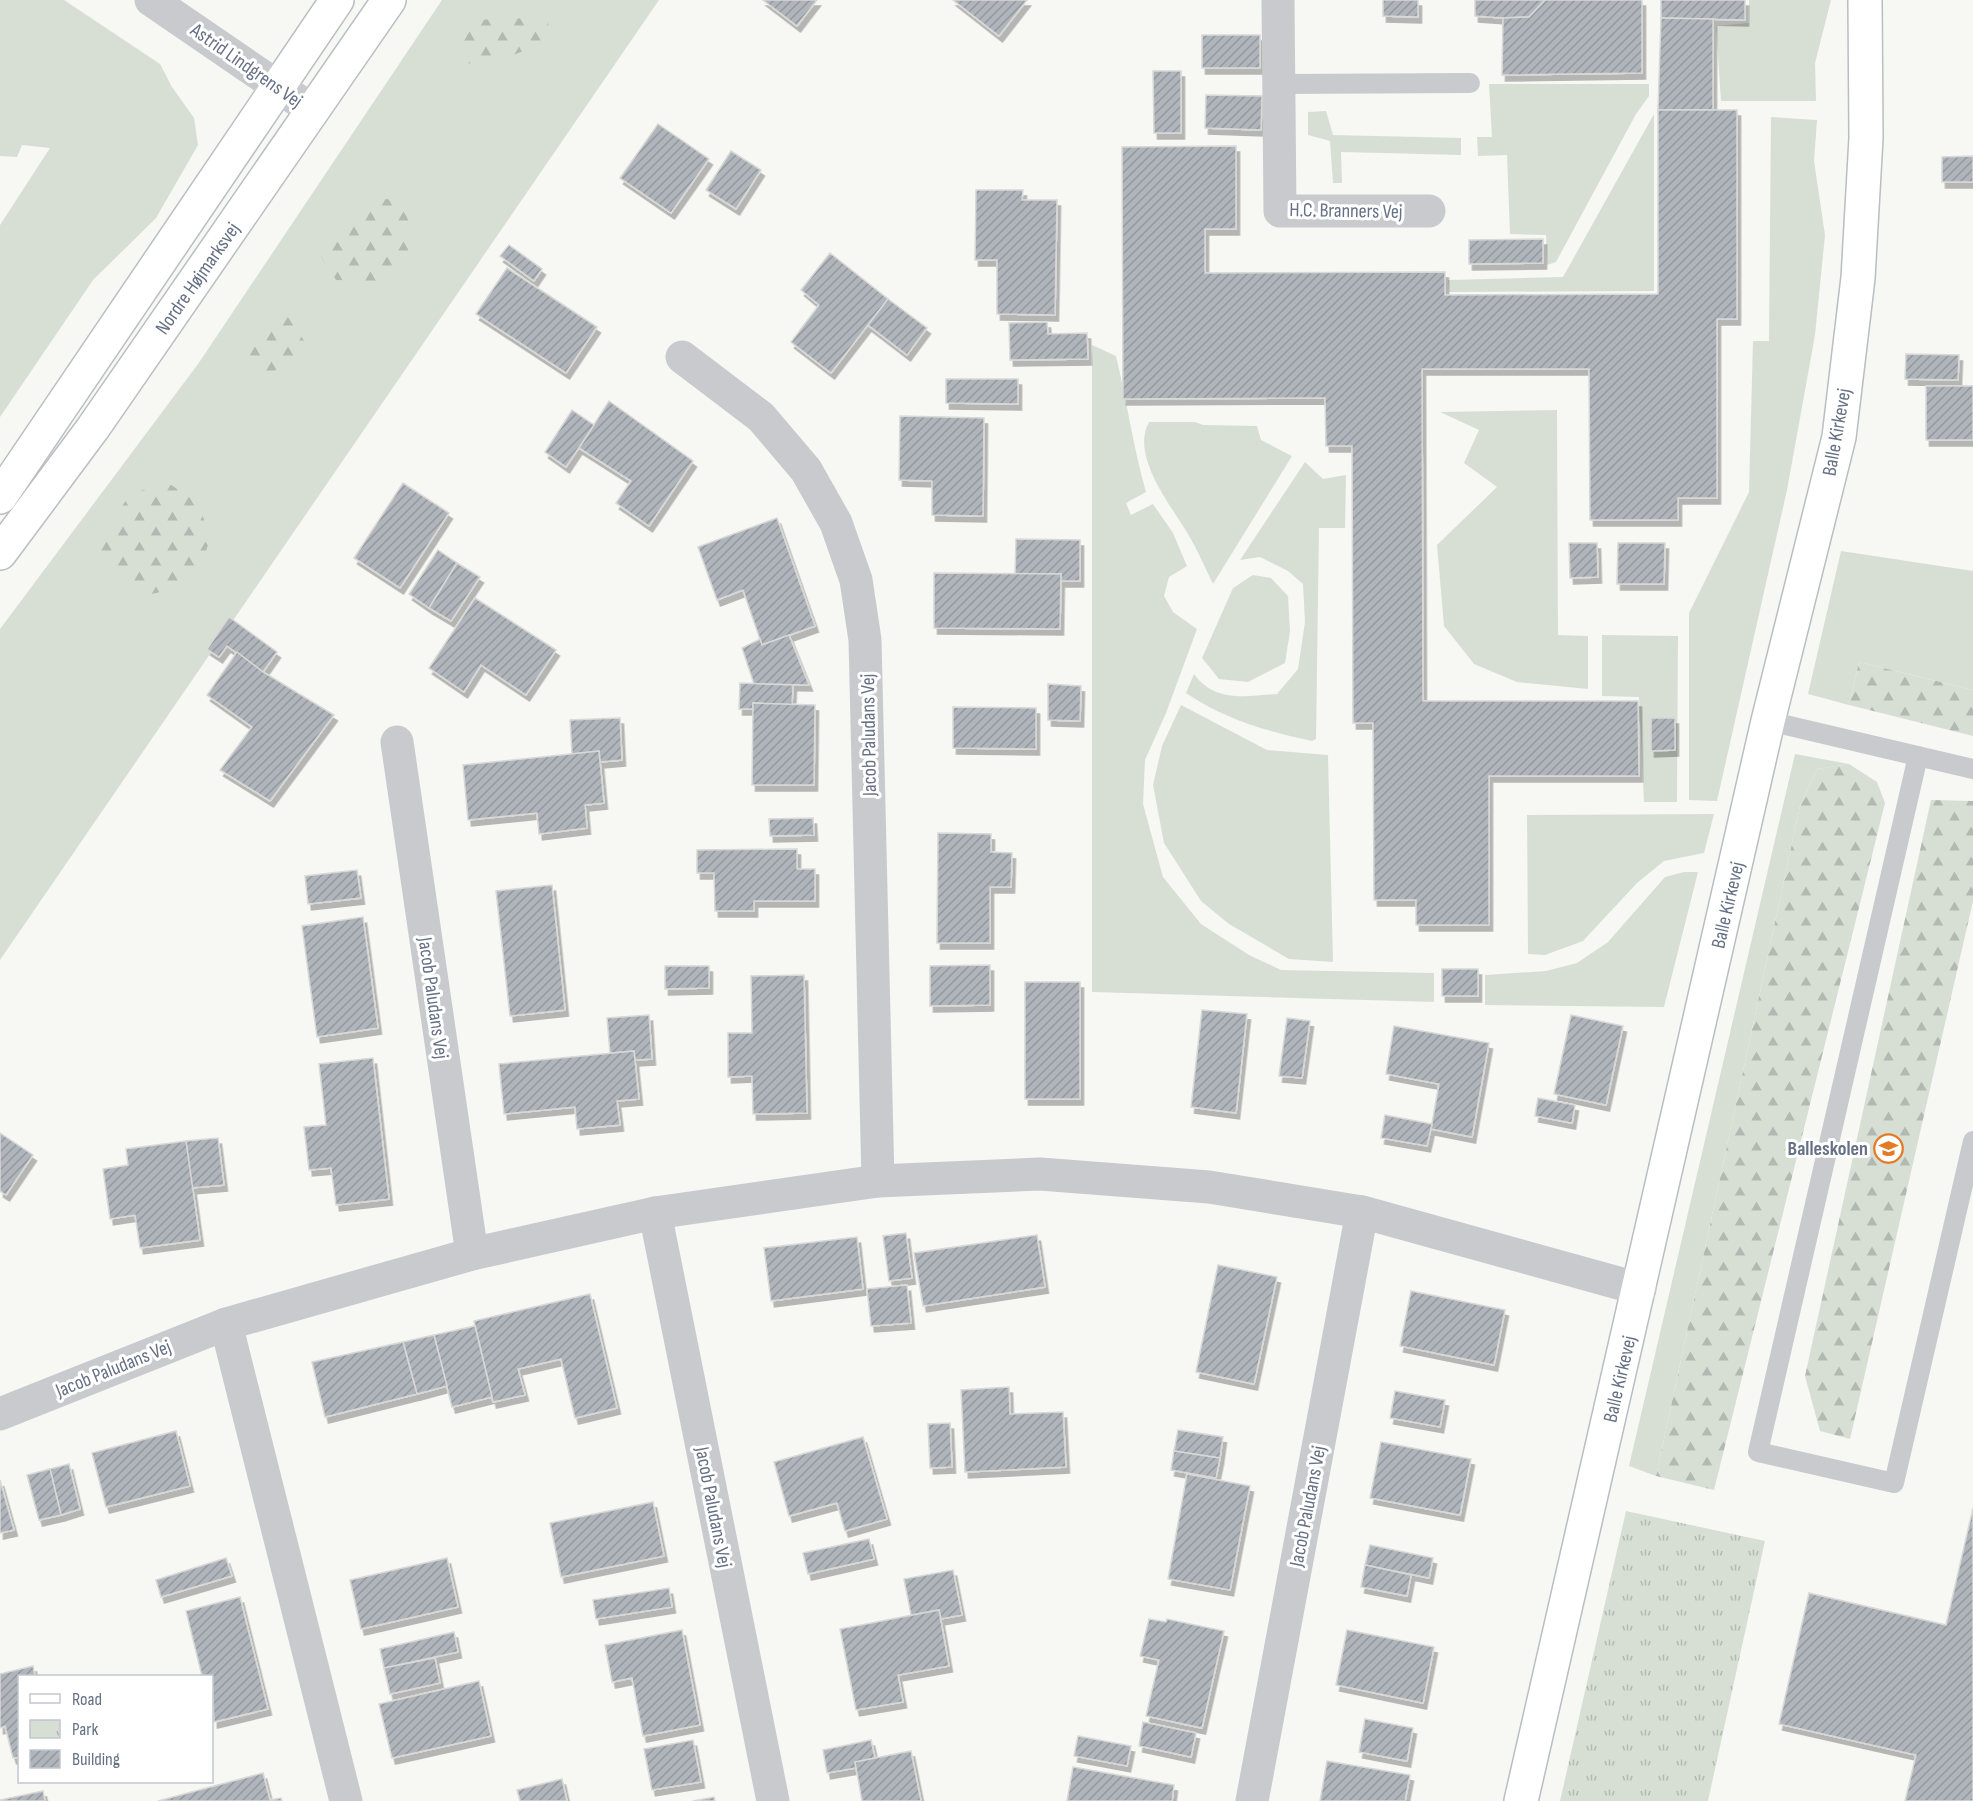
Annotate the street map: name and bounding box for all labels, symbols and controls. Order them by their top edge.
street label: Astrid Lindgrens Vej [185,18,307,113]
street label: H.C. Branners Vej [1289,198,1403,224]
street label: Nordre Højmarksvej [150,218,245,339]
street label: Balle Kirkevej [1817,387,1856,478]
street label: Jacob Paludans Vej [856,674,882,797]
street label: Balle Kirkevej [1706,860,1750,951]
street label: Jacob Paludans Vej [412,935,453,1060]
school or university icon: Balleskolen [1873,1132,1905,1164]
place label: Balleskolen [1788,1137,1868,1161]
street label: Balle Kirkevej [1598,1334,1642,1425]
street label: Jacob Paludans Vej [51,1335,175,1403]
street label: Jacob Paludans Vej [689,1444,736,1570]
street label: Jacob Paludans Vej [1284,1444,1331,1570]
legend [18,1675,213,1783]
text: Road [72,1689,102,1710]
text: Park [72,1719,98,1740]
text: Building [72,1749,120,1770]

